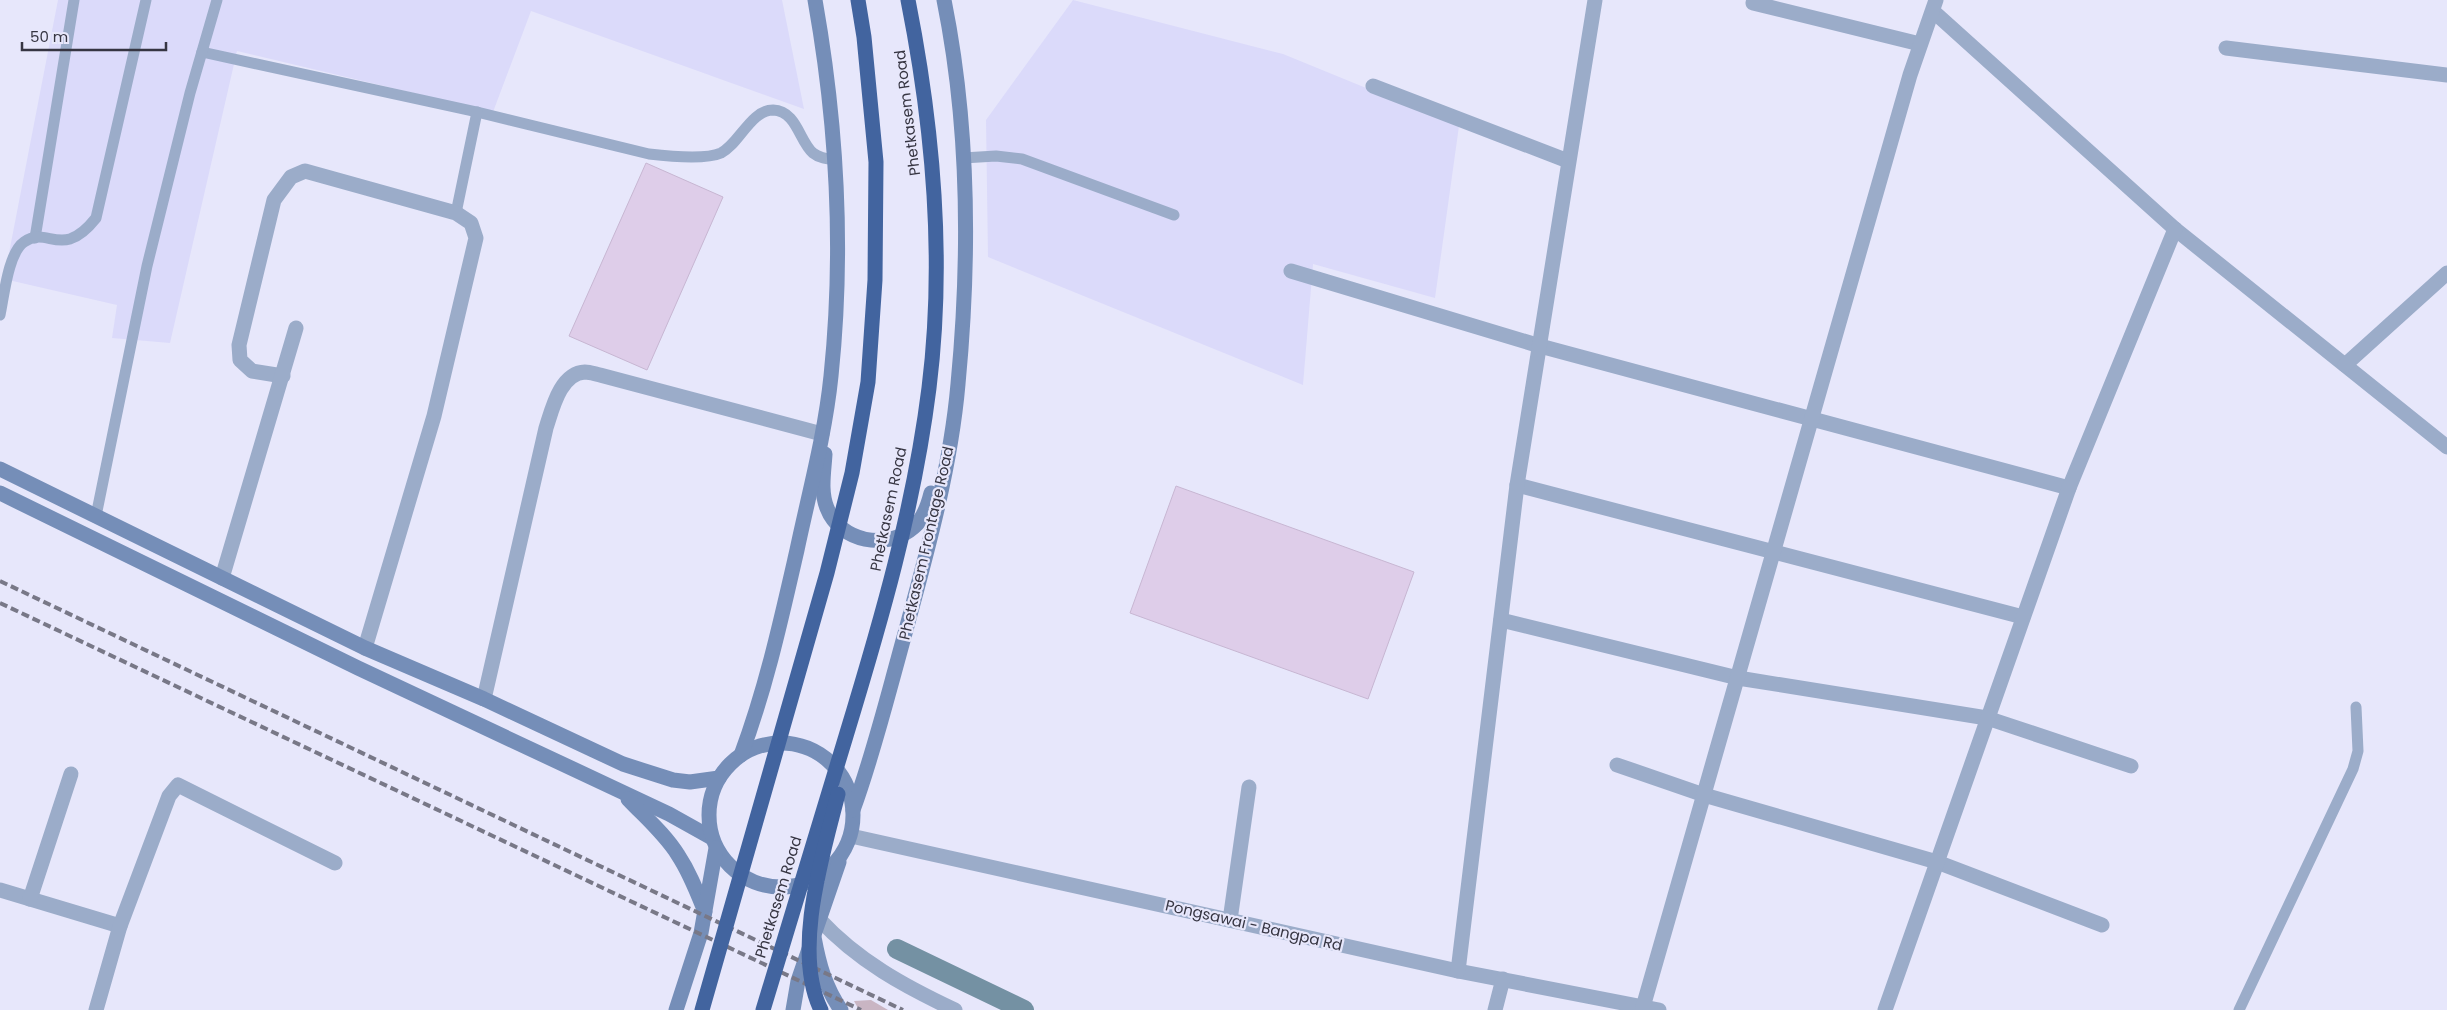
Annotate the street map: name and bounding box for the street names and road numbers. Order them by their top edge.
street label: Phetkasem Road [889,49,925,177]
street label: Phetkasem Frontage Road [894,444,958,642]
street label: Phetkasem Road [865,445,911,573]
street label: Phetkasem Road [749,833,807,961]
street label: Pongsawai - Bangpa Rd [1163,894,1345,956]

